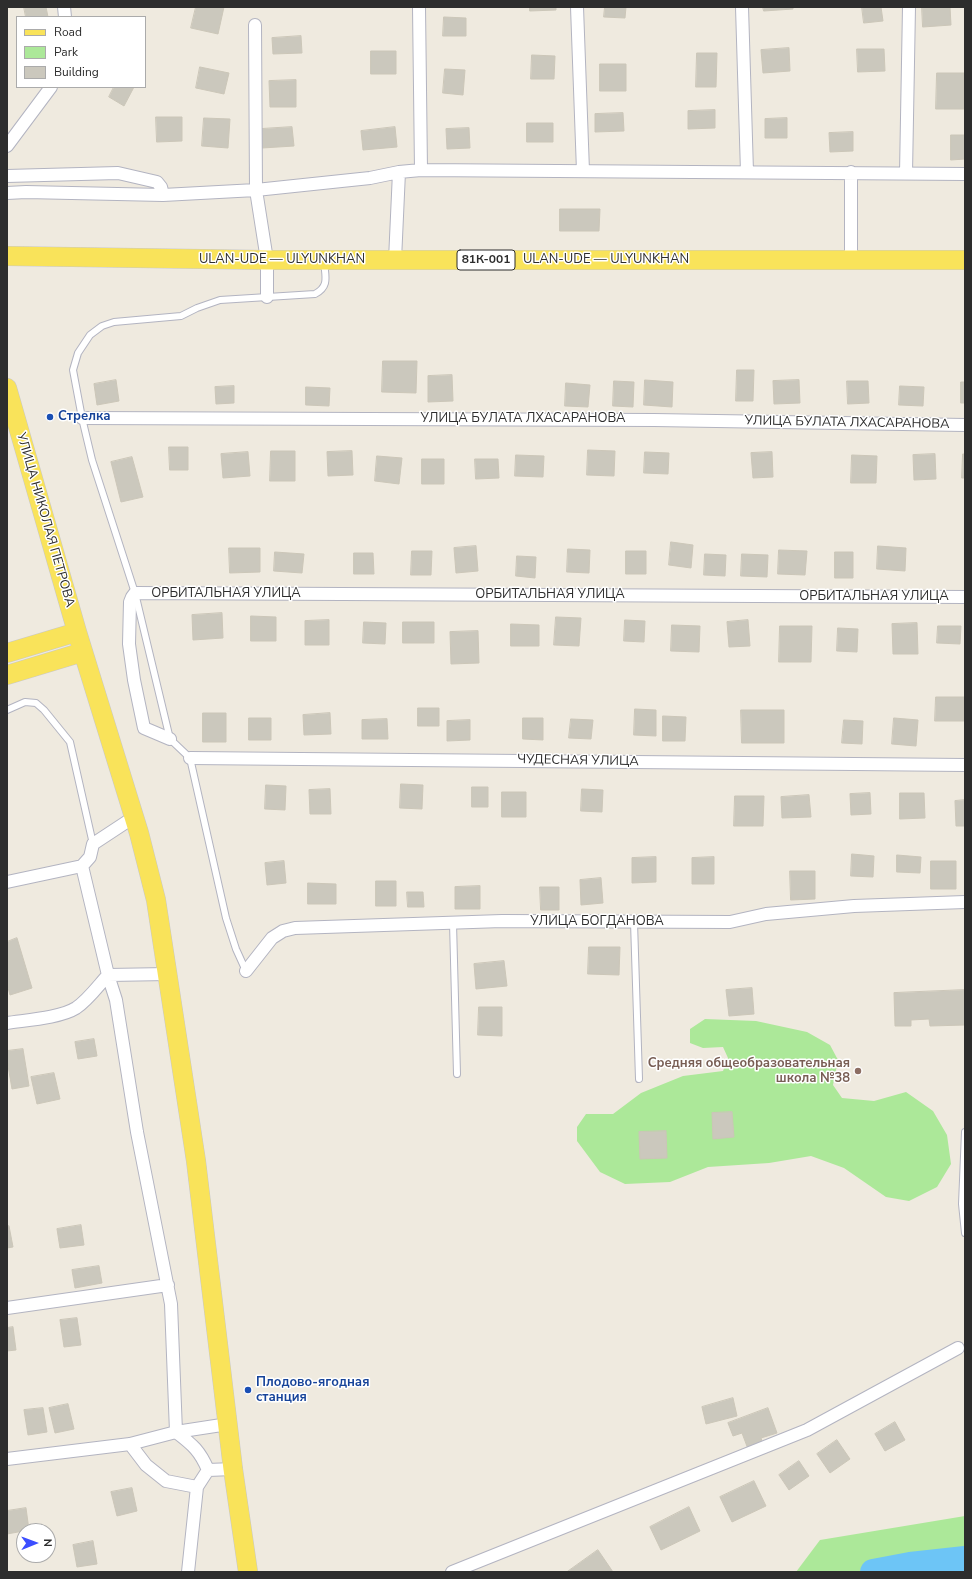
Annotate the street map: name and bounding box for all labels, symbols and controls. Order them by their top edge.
legend [16,16,146,88]
text: Road [54,24,82,40]
text: Park [54,44,78,60]
text: Building [54,64,99,80]
road number: 81К-001 [457,250,515,270]
street label: ULAN-UDE — ULYUNKHAN [199,252,365,268]
street label: ULAN-UDE — ULYUNKHAN [523,252,689,268]
place label: Стрелка [58,409,111,425]
street label: УЛИЦА БУЛАТА ЛХАСАРАНОВА [420,411,626,427]
marker: Стрелка [45,412,55,422]
street label: УЛИЦА БУЛАТА ЛХАСАРАНОВА [744,413,950,433]
street label: УЛИЦА НИКОЛАЯ ПЕТРОВА [13,431,77,609]
street label: ОРБИТАЛЬНАЯ УЛИЦА [151,586,301,602]
street label: ОРБИТАЛЬНАЯ УЛИЦА [475,587,625,603]
street label: ОРБИТАЛЬНАЯ УЛИЦА [799,589,949,605]
street label: ЧУДЕСНАЯ УЛИЦА [517,752,639,770]
street label: УЛИЦА БОГДАНОВА [530,914,664,930]
place label: Средняя общеобразовательная школа №38 [648,1056,850,1087]
marker: Средняя общеобразовательная школа №38 [853,1066,863,1076]
place label: Плодово-ягодная станция [256,1375,369,1406]
marker: Плодово-ягодная станция [243,1385,253,1395]
north arrow [16,1523,56,1563]
text: N [40,1539,55,1547]

